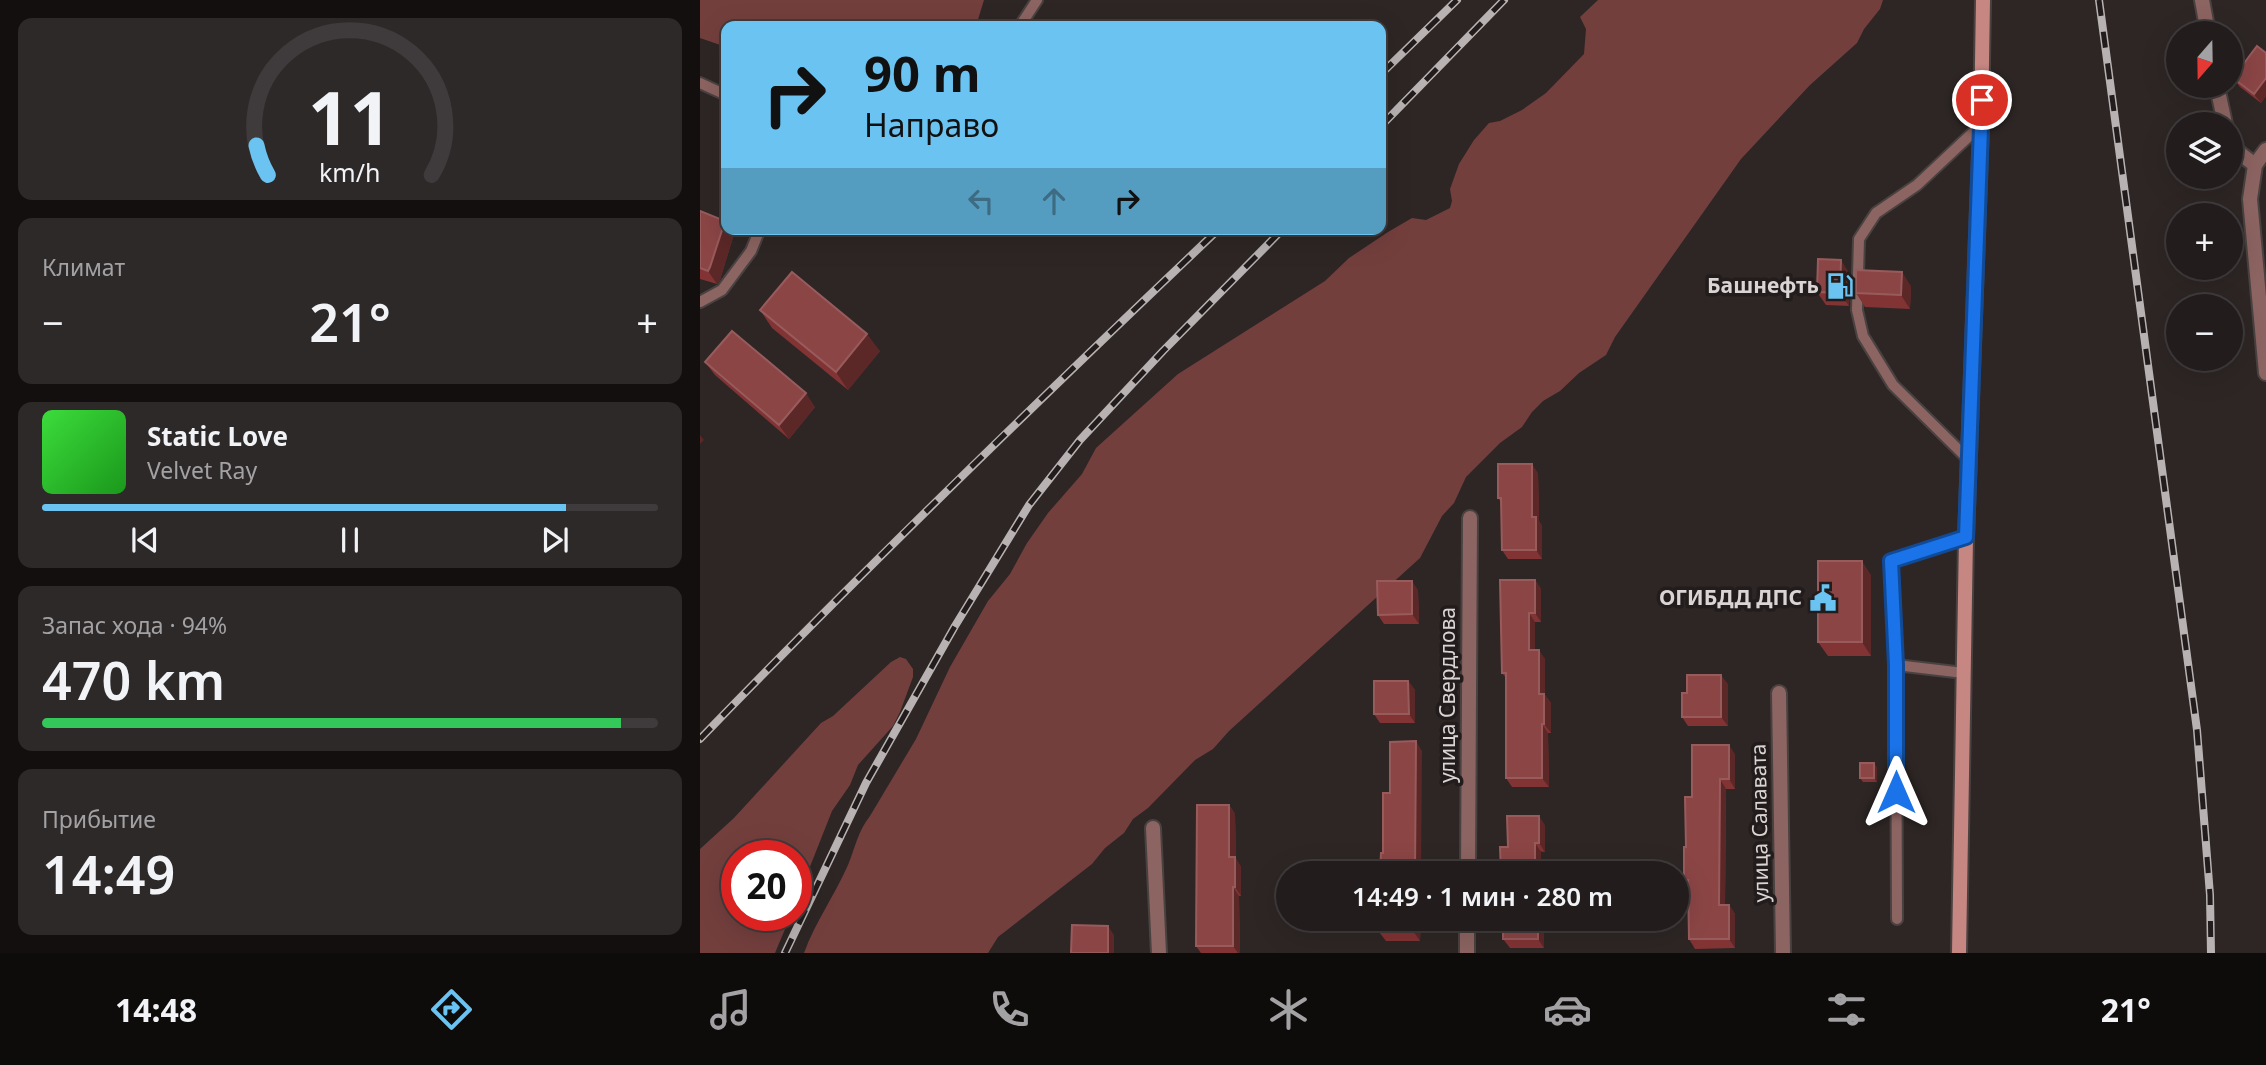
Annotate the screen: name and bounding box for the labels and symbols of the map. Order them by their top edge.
north arrow [2166,21,2244,98]
pin [1952,70,2012,130]
place label: Башнефть [1707,271,1819,299]
fuel station icon: Башнефть [1825,271,1855,301]
place label: ОГИБДД ДПС [1659,583,1802,611]
public building icon: ОГИБДД ДПС [1808,583,1838,613]
street label: улица Свердлова [1433,607,1461,783]
street label: улица Салавата [1744,743,1774,903]
position arrow [1859,755,1933,829]
speed limit sign: 20 [721,840,812,931]

